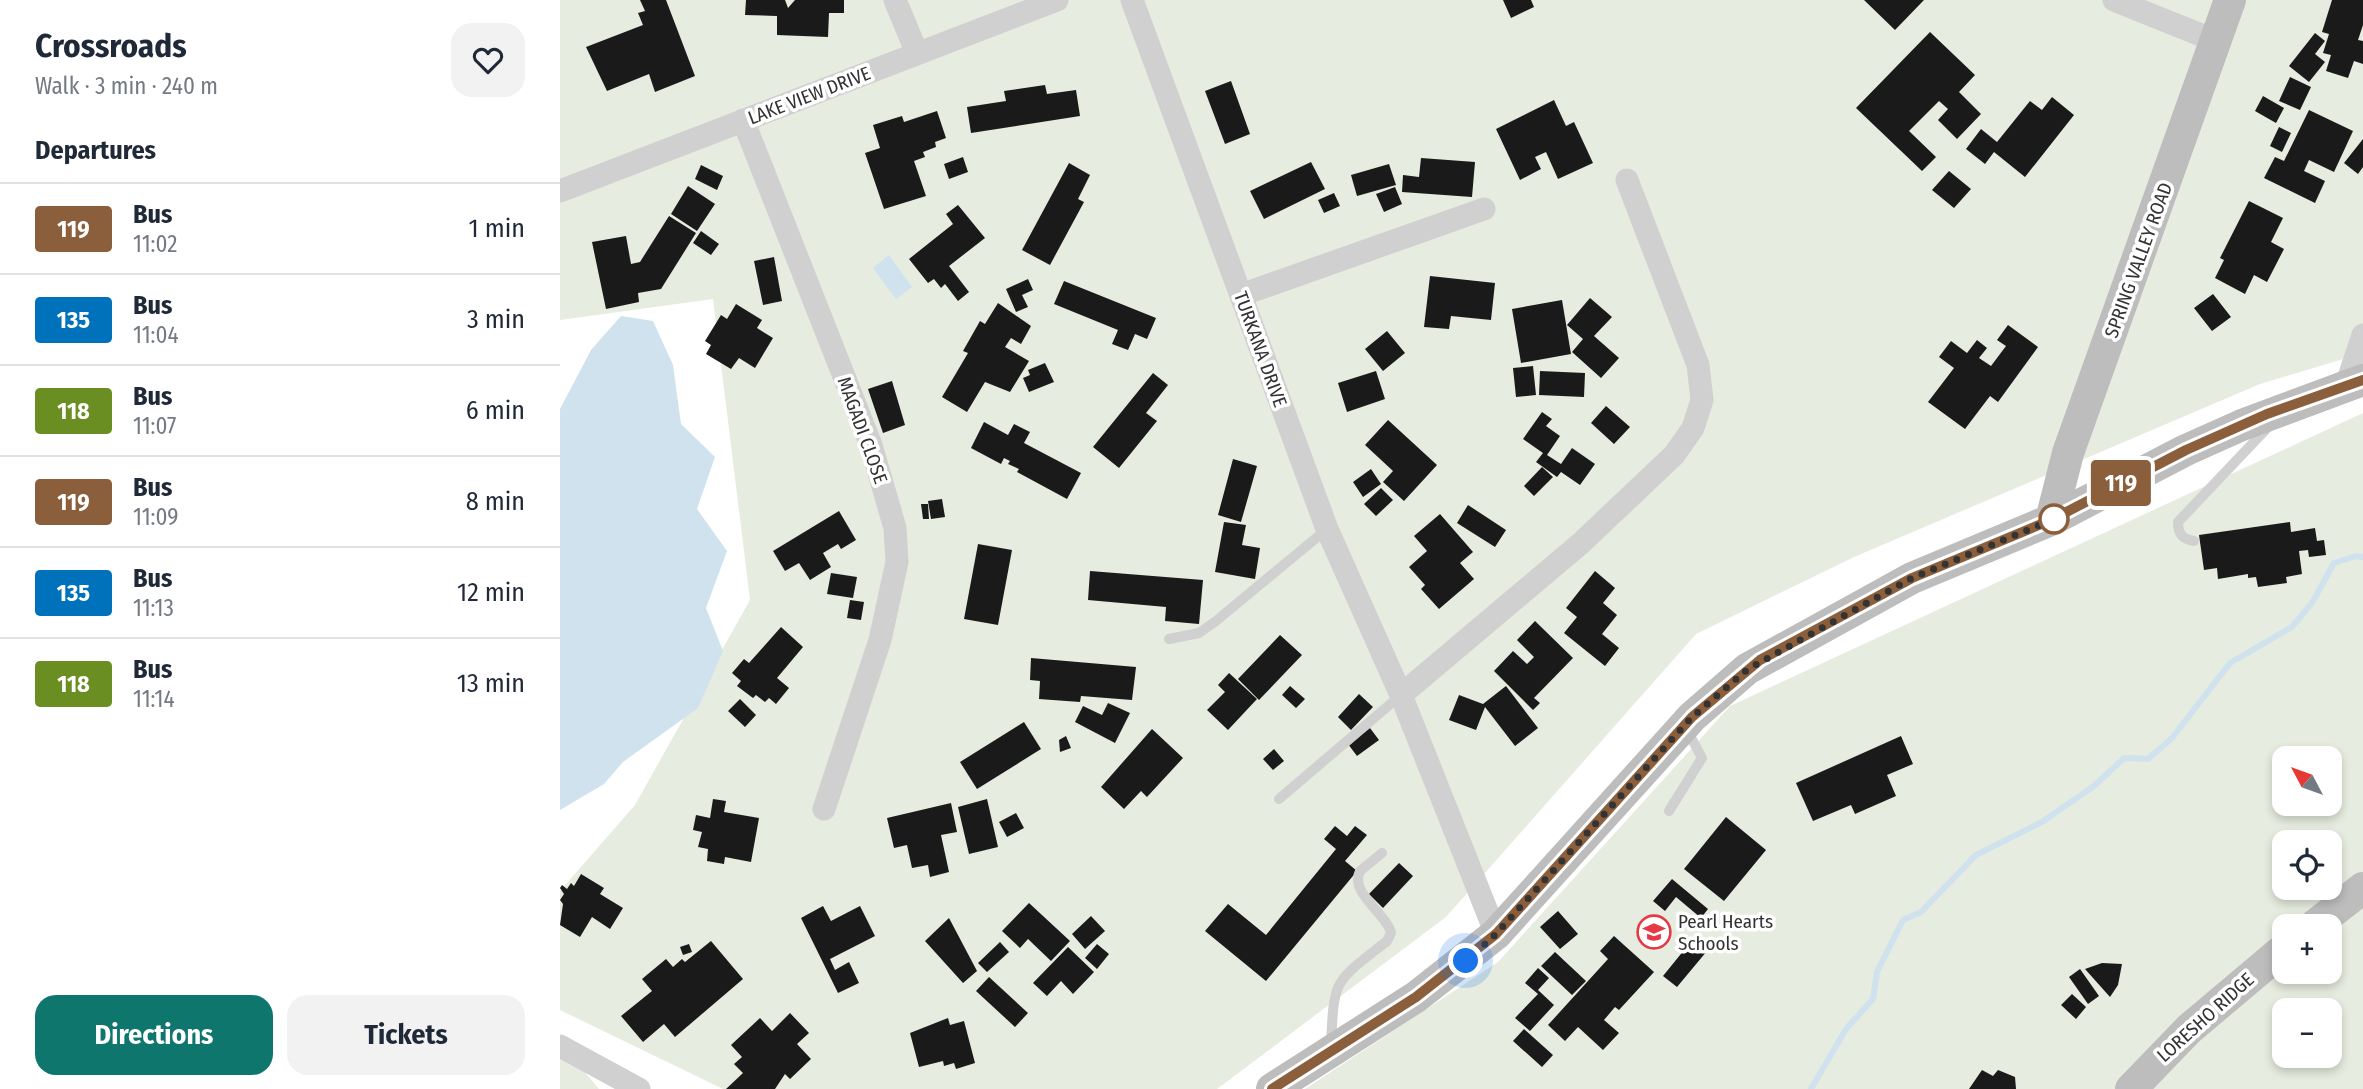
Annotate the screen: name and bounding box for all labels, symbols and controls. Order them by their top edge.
button: heart [451,23,525,97]
text: Crossroads [35,26,187,66]
street label: LAKE VIEW DRIVE [745,62,874,129]
text: Walk · 3 min · 240 m [35,72,218,100]
text: Departures [35,135,156,166]
street label: SPRING VALLEY ROAD [2100,179,2177,341]
text: Bus [133,199,172,230]
text: 1 min [469,213,525,244]
text: 119 [57,215,90,243]
text: 11:02 [133,230,177,258]
street label: TURKANA DRIVE [1229,288,1292,410]
text: Bus [133,290,172,321]
text: 3 min [467,304,525,335]
text: 135 [57,306,90,334]
text: 11:04 [133,321,179,349]
street label: MAGADI CLOSE [833,374,893,487]
text: Bus [133,381,172,412]
text: 6 min [466,395,525,426]
text: 118 [57,397,90,425]
text: 11:07 [133,412,176,440]
line badge: 119 [2081,460,2161,506]
text: 119 [2105,469,2137,497]
text: Bus [133,472,172,503]
text: 8 min [466,486,525,517]
text: 119 [57,488,90,516]
text: 11:09 [133,503,178,531]
unlabelled marker [2039,504,2069,534]
text: Bus [133,563,172,594]
text: 12 min [457,577,525,608]
text: 135 [57,579,90,607]
text: 11:13 [133,594,174,622]
text: Bus [133,654,172,685]
text: 13 min [457,668,525,699]
text: 118 [57,670,90,698]
text: 11:14 [133,685,175,713]
north arrow [2272,746,2342,816]
map controls [2272,746,2342,1068]
button: locate [2272,830,2342,900]
place label: Pearl Hearts Schools [1678,910,1773,955]
school or university icon: Pearl Hearts Schools [1635,913,1673,951]
button: + [2272,914,2342,984]
your location [1448,943,1483,978]
street label: LORESHO RIDGE [2152,968,2258,1067]
button: Directions [35,995,273,1075]
button: Tickets [287,995,525,1075]
button: − [2272,998,2342,1068]

